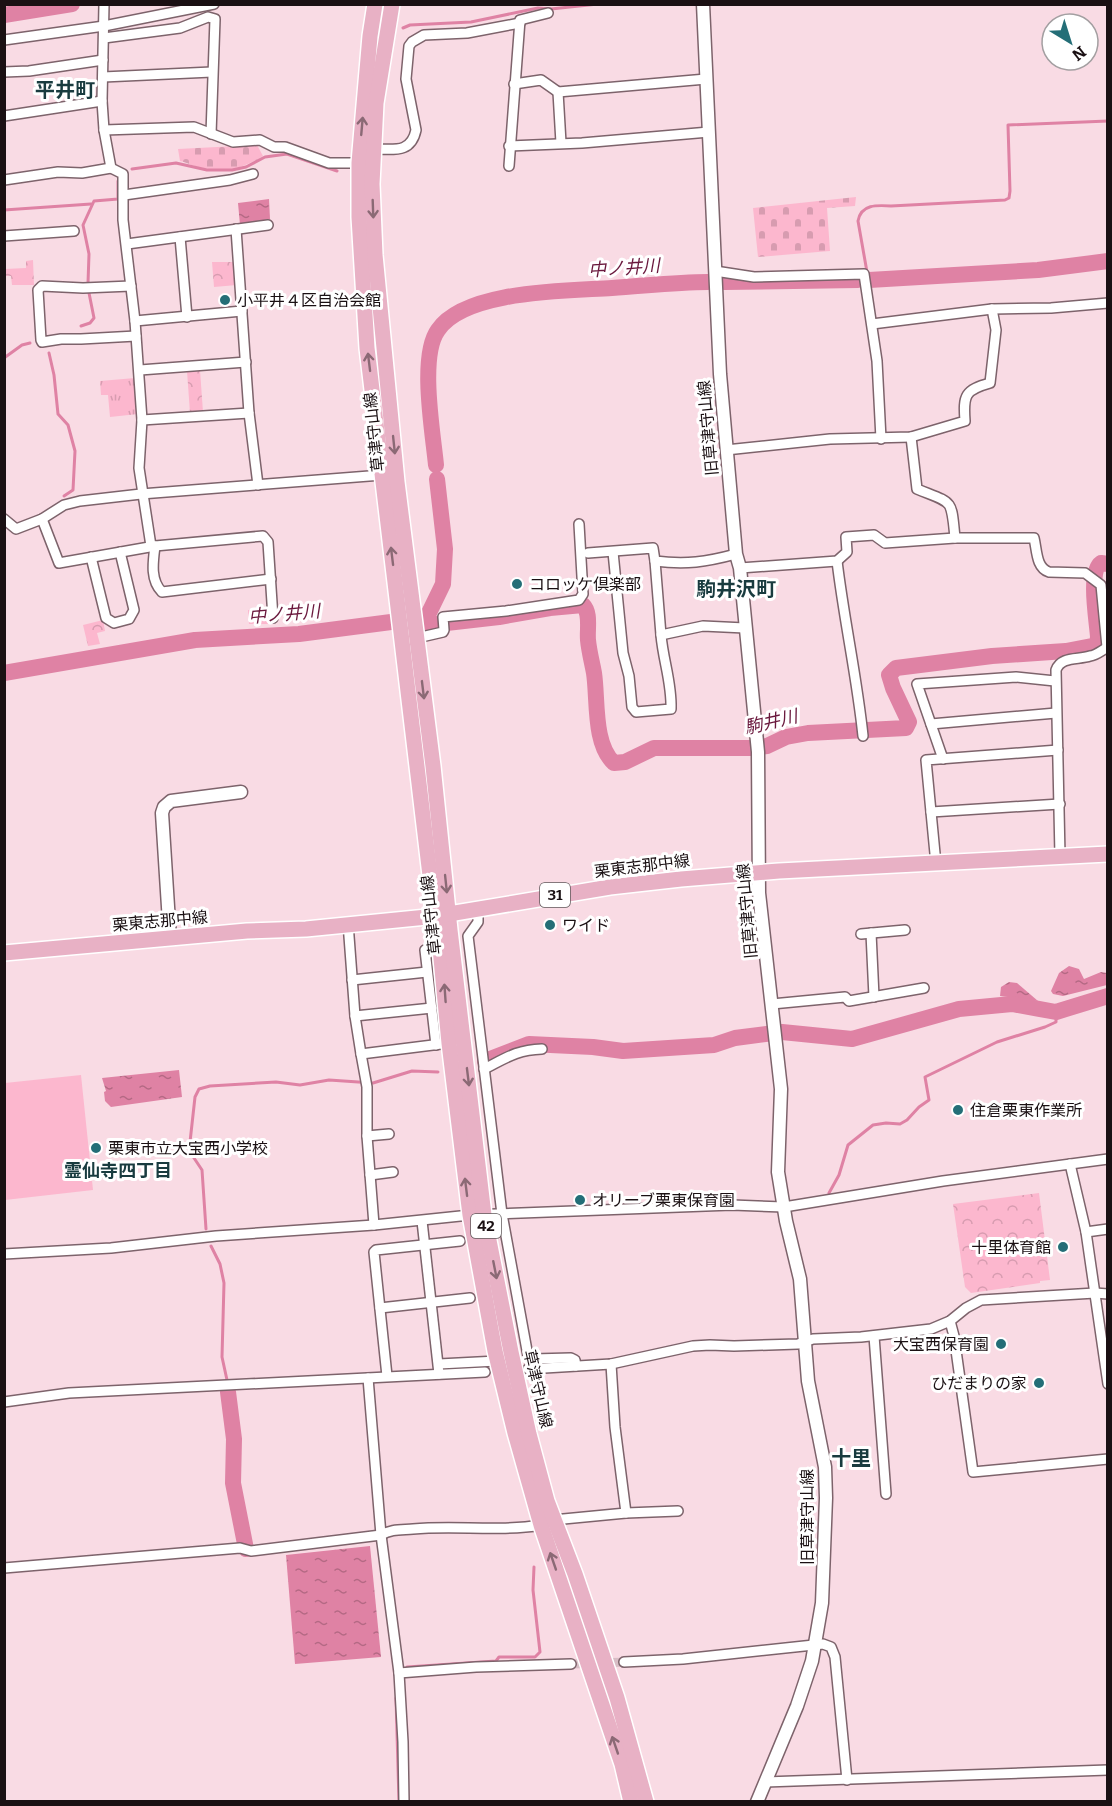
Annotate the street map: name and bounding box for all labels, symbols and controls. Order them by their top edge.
north arrow [1040,12,1100,72]
text: N [1068,42,1090,65]
district label: 平井町 [35,78,95,102]
one-way arrow [357,116,368,136]
one-way arrow [367,198,379,218]
water label: 中ノ井川 [587,254,663,281]
place label: 小平井４区自治会館 [237,291,381,310]
marker: 小平井４区自治会館 [218,293,232,307]
one-way arrow [363,353,374,373]
street label: 旧草津守山線 [694,379,722,477]
street label: 草津守山線 [360,391,388,473]
one-way arrow [388,434,399,454]
one-way arrow [386,546,397,566]
place label: コロッケ倶楽部 [529,575,641,594]
marker: コロッケ倶楽部 [510,577,524,591]
district label: 駒井沢町 [696,577,776,601]
water label: 中ノ井川 [247,600,323,628]
one-way arrow [418,680,429,699]
water label: 駒井川 [742,705,802,739]
street label: 栗東志那中線 [593,851,691,881]
street label: 旧草津守山線 [733,862,761,960]
one-way arrow [440,873,451,893]
street label: 草津守山線 [417,874,445,956]
road number: 31 [540,883,570,907]
street label: 栗東志那中線 [111,907,209,935]
place label: ワイド [562,916,610,935]
marker: ワイド [543,918,557,932]
one-way arrow [439,984,450,1004]
one-way arrow [462,1067,473,1087]
place label: 住倉栗東作業所 [970,1101,1082,1120]
marker: 住倉栗東作業所 [951,1103,965,1117]
place label: 栗東市立大宝西小学校 [108,1139,268,1158]
marker: 栗東市立大宝西小学校 [89,1141,103,1155]
district label: 霊仙寺四丁目 [64,1160,172,1182]
one-way arrow [461,1178,472,1197]
place label: オリーブ栗東保育園 [592,1191,735,1210]
marker: オリーブ栗東保育園 [573,1193,587,1207]
road number: 42 [471,1214,501,1238]
place label: 十里体育館 [971,1238,1051,1257]
marker: 十里体育館 [1056,1240,1070,1254]
one-way arrow [490,1260,501,1280]
place label: 大宝西保育園 [893,1335,989,1354]
marker: 大宝西保育園 [994,1337,1008,1351]
street label: 草津守山線 [520,1348,556,1430]
place label: ひだまりの家 [931,1374,1027,1393]
marker: ひだまりの家 [1032,1376,1046,1390]
district label: 十里 [831,1446,871,1470]
street label: 旧草津守山線 [798,1469,817,1565]
one-way arrow [546,1552,557,1571]
one-way arrow [609,1736,620,1755]

